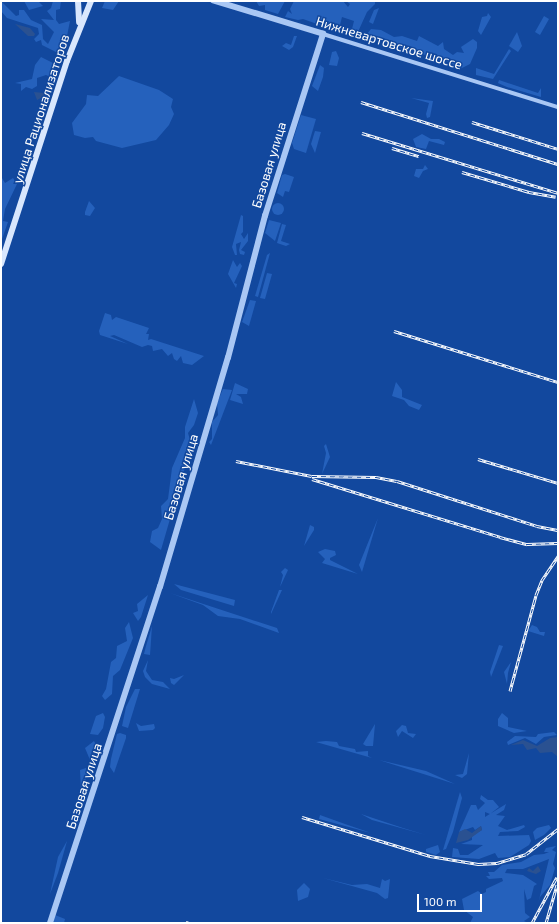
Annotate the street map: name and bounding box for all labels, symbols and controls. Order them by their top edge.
street label: Нижневартовское шоссе [314,13,464,73]
street label: улица Рационализаторов [9,32,73,186]
street label: Базовая улица [248,120,290,210]
street label: Базовая улица [160,432,202,522]
street label: Базовая улица [63,741,105,831]
scale bar [419,886,484,912]
text: 100 m [424,894,456,908]

